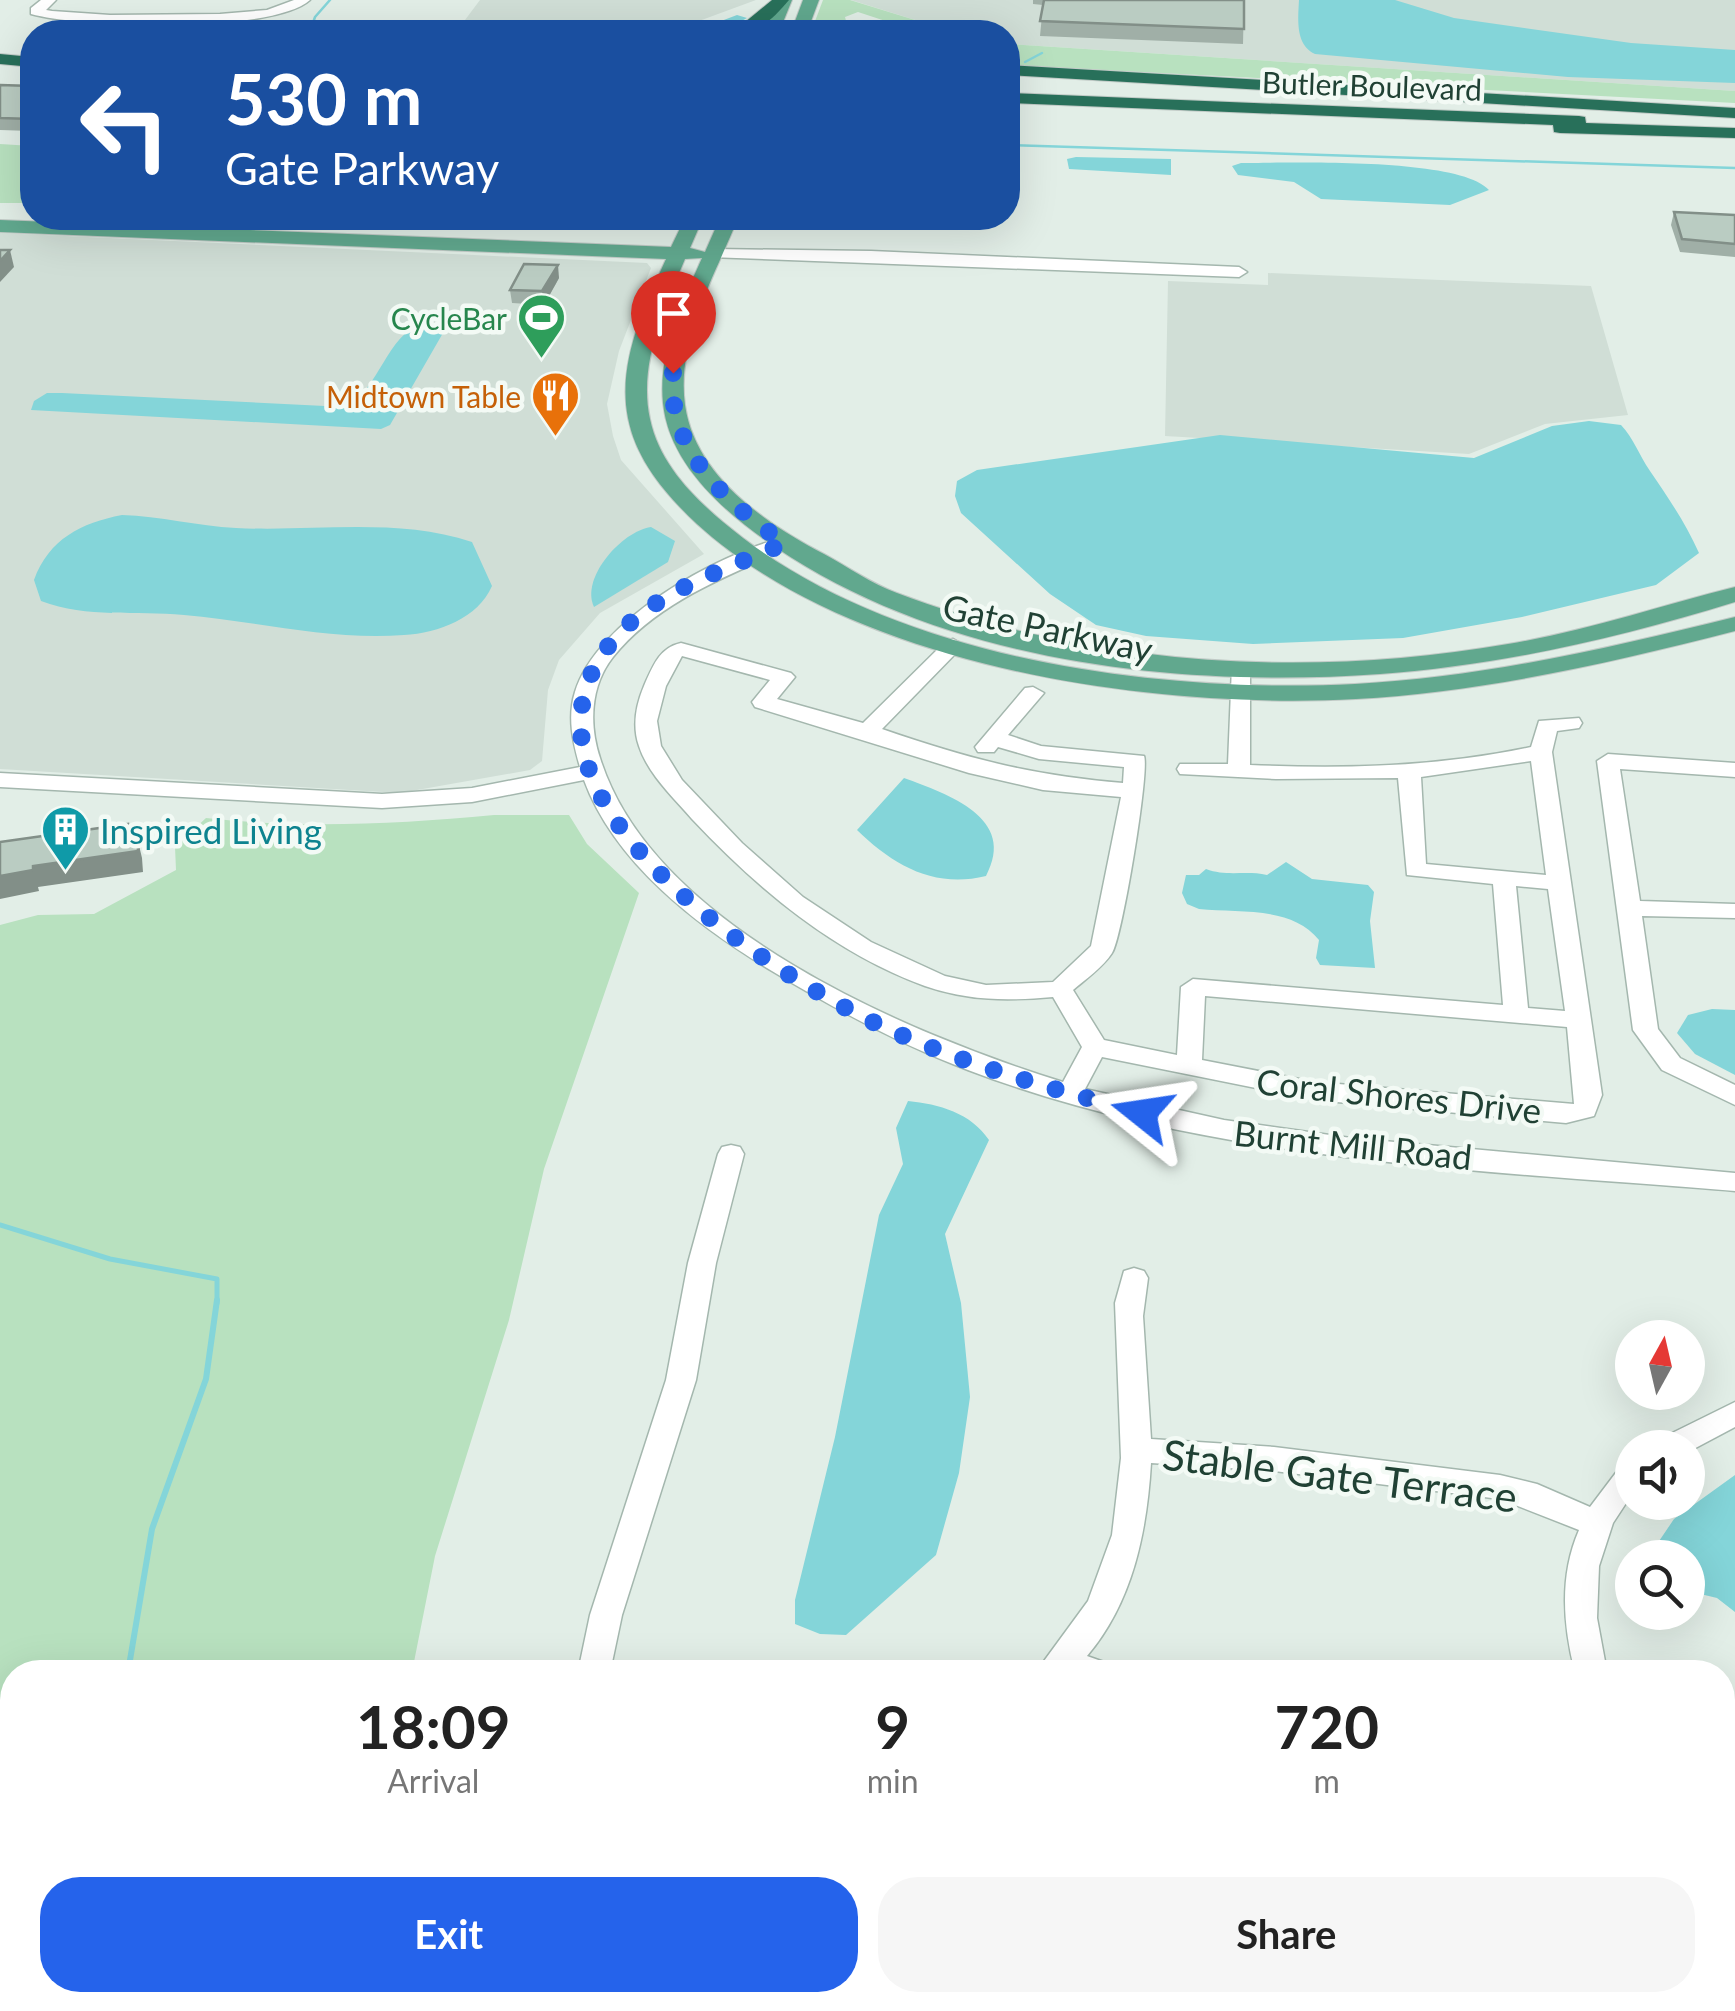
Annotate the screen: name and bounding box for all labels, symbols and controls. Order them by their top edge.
text: 530 m [225,56,422,140]
icon: left [60,60,190,190]
street label: Butler Boulevard [1261,63,1483,107]
text: Gate Parkway [225,141,499,195]
pin [631,271,716,374]
icon: arrive [646,286,701,341]
sports icon: CycleBar [516,292,568,360]
place label: CycleBar [391,300,507,336]
restaurant icon: Midtown Table [530,370,582,438]
place label: Midtown Table [326,378,521,414]
street label: Gate Parkway [939,584,1157,670]
building icon: Inspired Living [39,804,91,872]
place label: Inspired Living [100,809,322,851]
street label: Coral Shores Drive [1255,1059,1543,1131]
position arrow [1090,1061,1194,1165]
street label: Burnt Mill Road [1232,1111,1474,1177]
north arrow [1615,1320,1705,1410]
map controls [1615,1320,1705,1630]
street label: Stable Gate Terrace [1160,1428,1520,1522]
button: sound [1615,1430,1705,1520]
button: search [1615,1540,1705,1630]
text: 18:09 [356,1690,511,1762]
text: 9 [875,1690,910,1762]
text: 720 [1275,1690,1379,1762]
text: Arrival [387,1761,479,1800]
text: min [867,1761,919,1800]
text: m [1314,1761,1340,1800]
button: Exit [40,1877,858,1992]
button: Share [878,1877,1695,1992]

